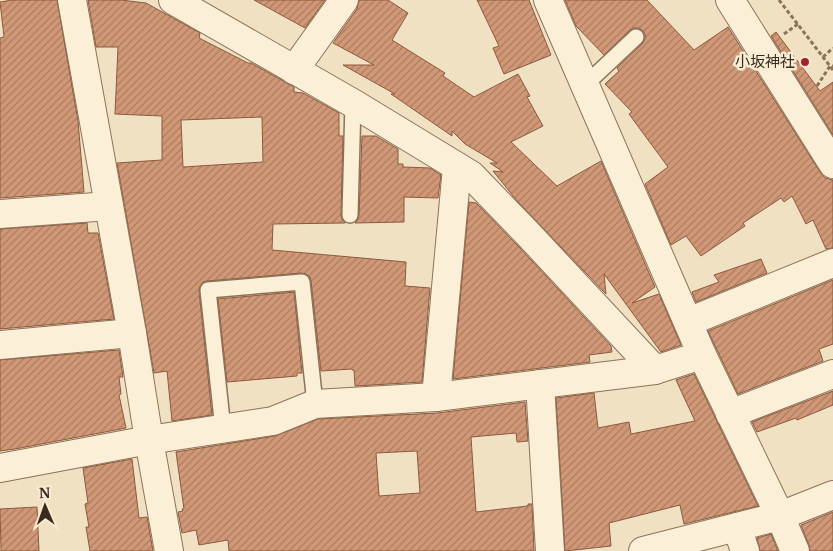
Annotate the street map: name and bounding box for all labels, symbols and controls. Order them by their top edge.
place label: 小坂神社 [735,52,795,71]
marker: 小坂神社 [799,56,811,68]
north arrow [20,481,70,531]
text: N [39,484,50,502]

